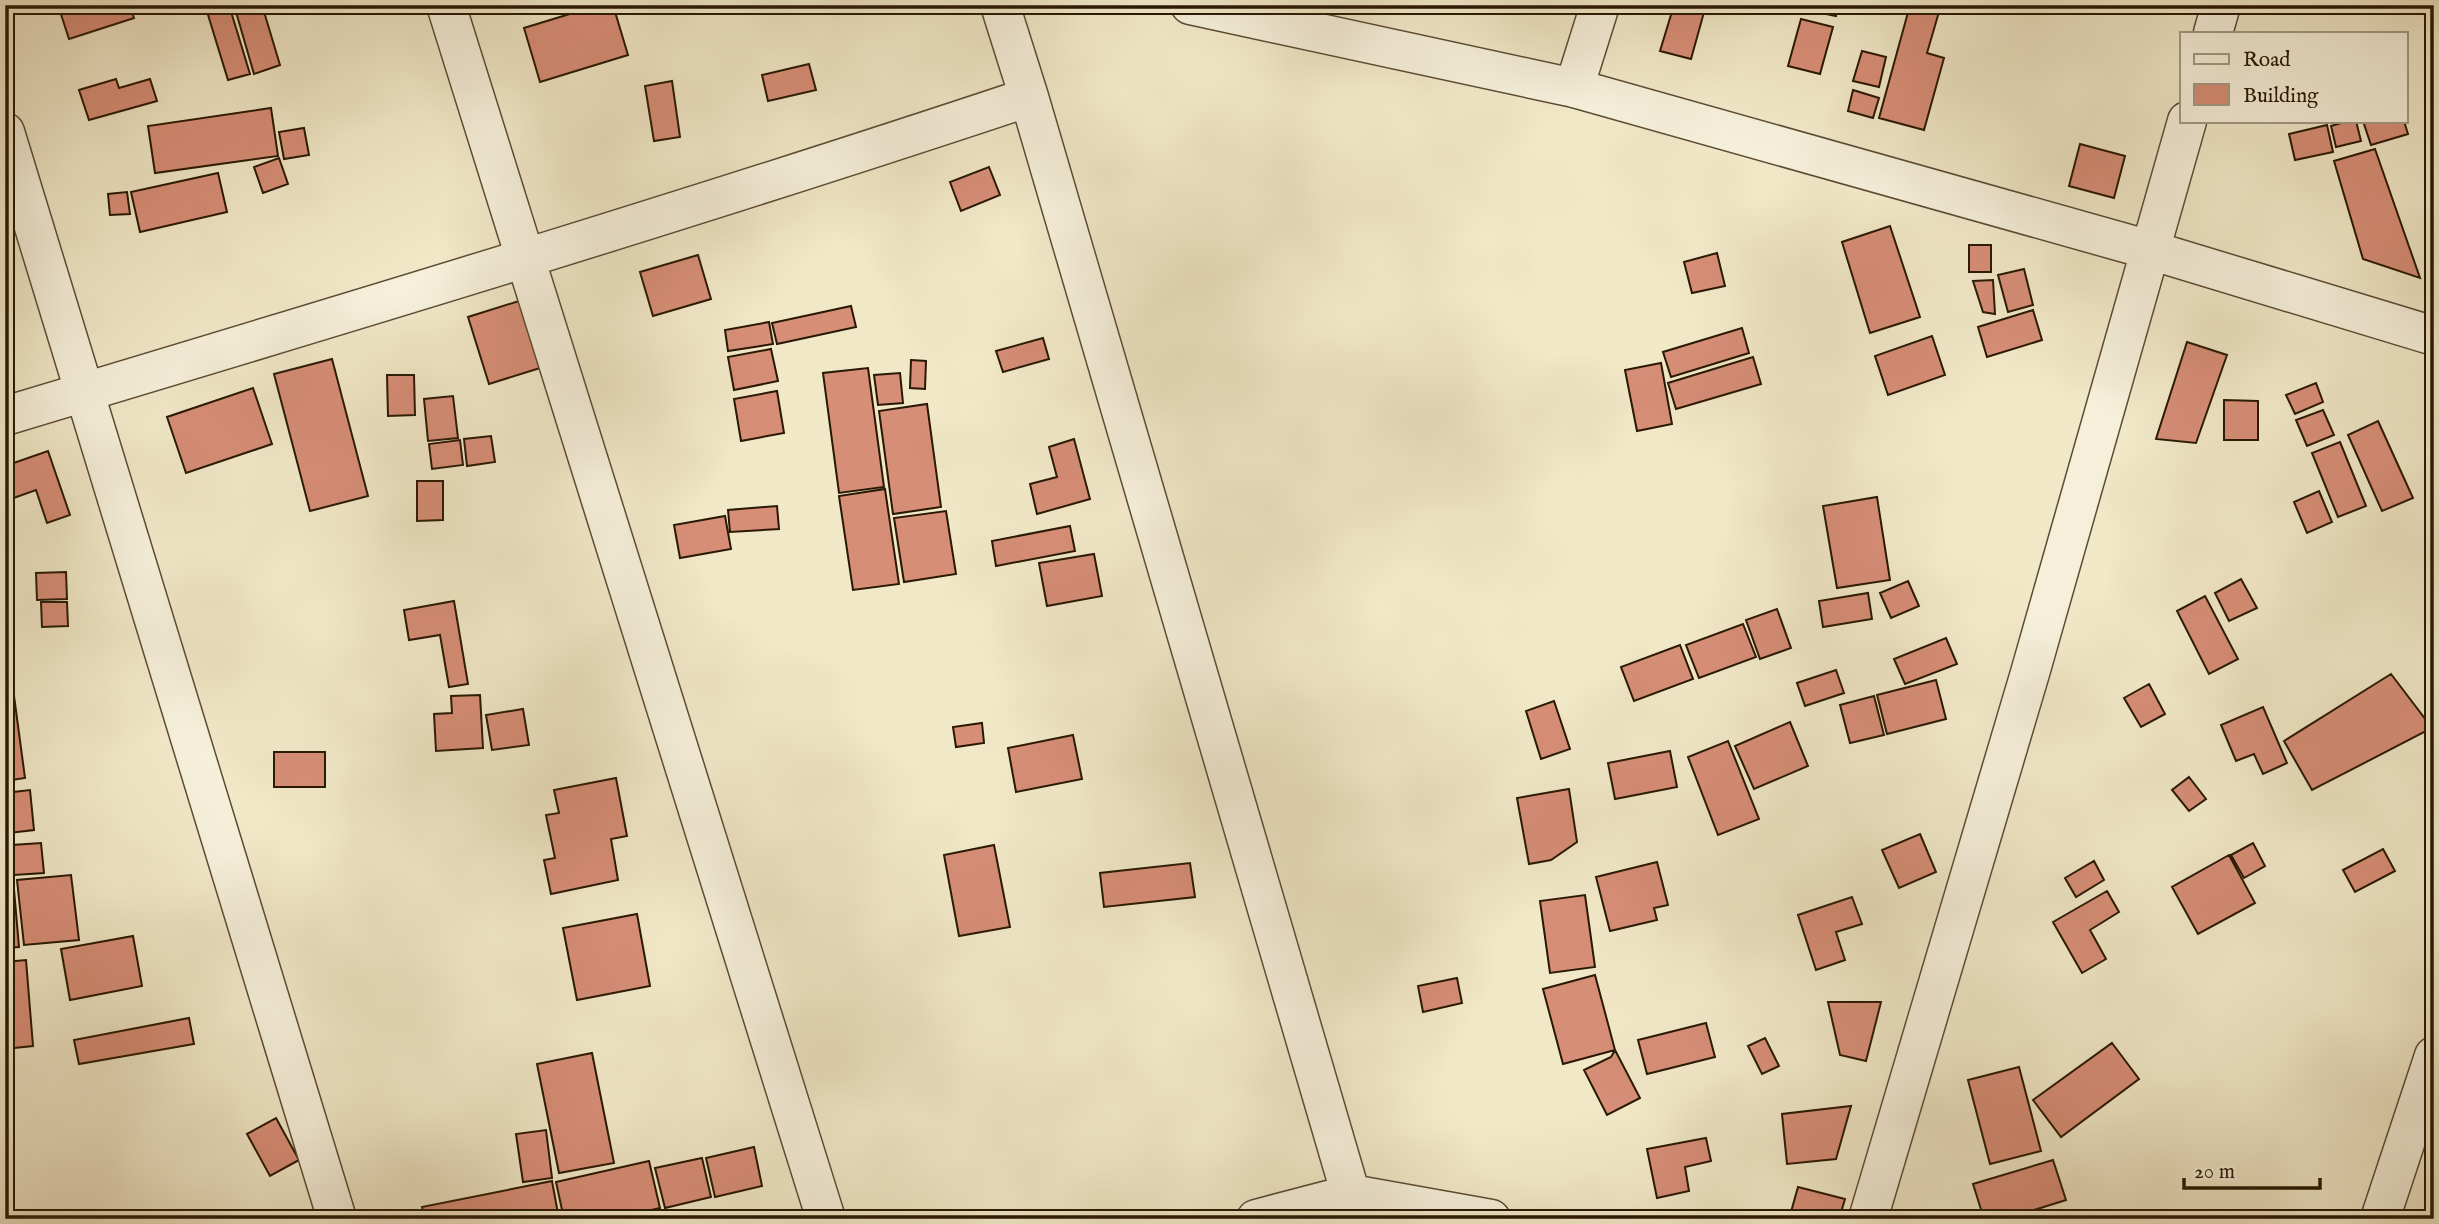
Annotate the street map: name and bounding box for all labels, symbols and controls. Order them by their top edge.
legend [2180,32,2408,122]
text: Road [2243,47,2291,74]
text: Building [2243,83,2319,110]
scale bar [2184,1147,2320,1191]
text: 20 m [2194,1159,2235,1186]

